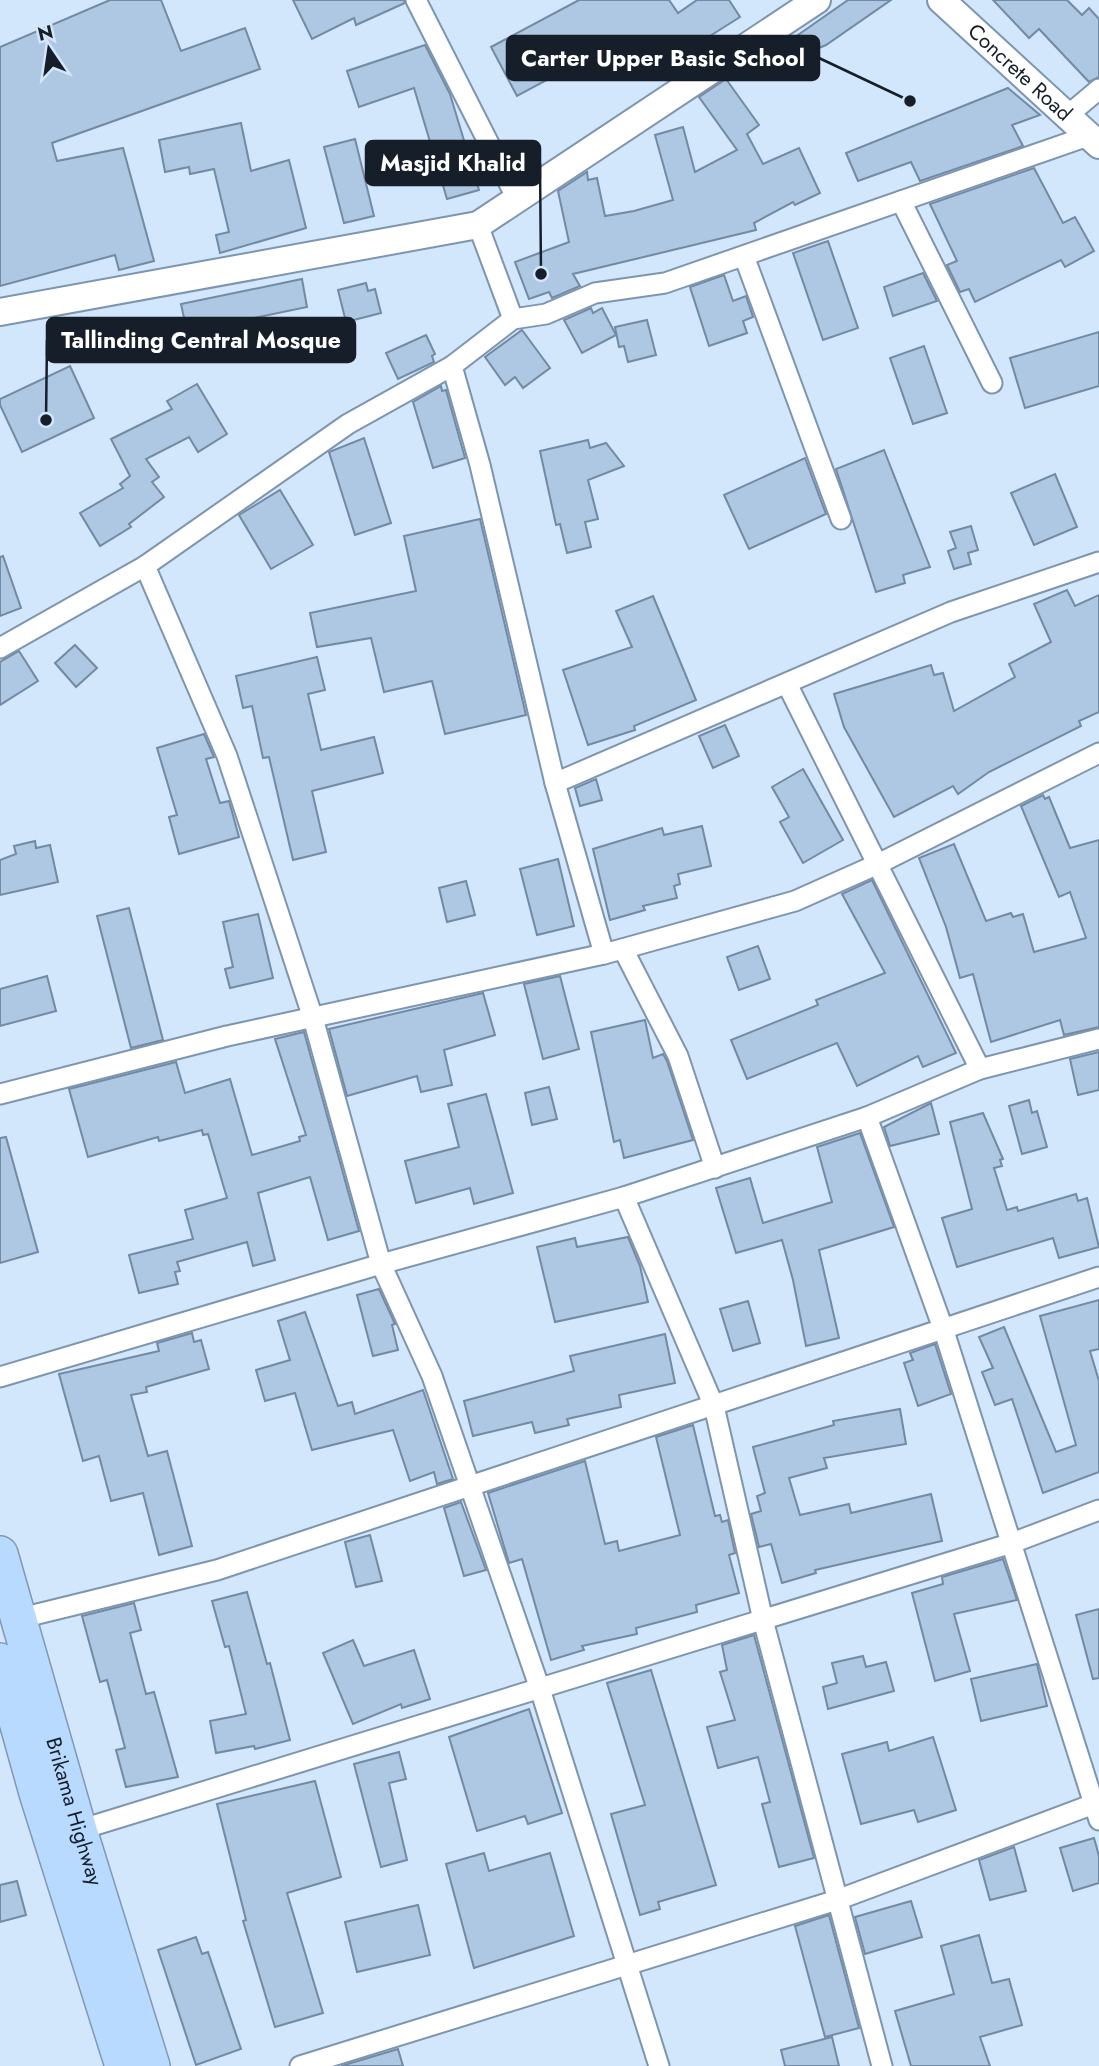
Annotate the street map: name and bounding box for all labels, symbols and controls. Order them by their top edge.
north arrow [14,14,84,84]
street label: Concrete Road [961,17,1079,128]
text: N [35,18,56,48]
callout: Carter Upper Basic School [507,36,819,80]
text: Carter Upper Basic School [521,41,805,75]
callout: Masjid Khalid [366,141,540,185]
text: Masjid Khalid [380,146,526,180]
callout: Tallinding Central Mosque [47,318,355,362]
text: Tallinding Central Mosque [61,323,341,357]
street label: Brikama Highway [38,1734,111,1890]

